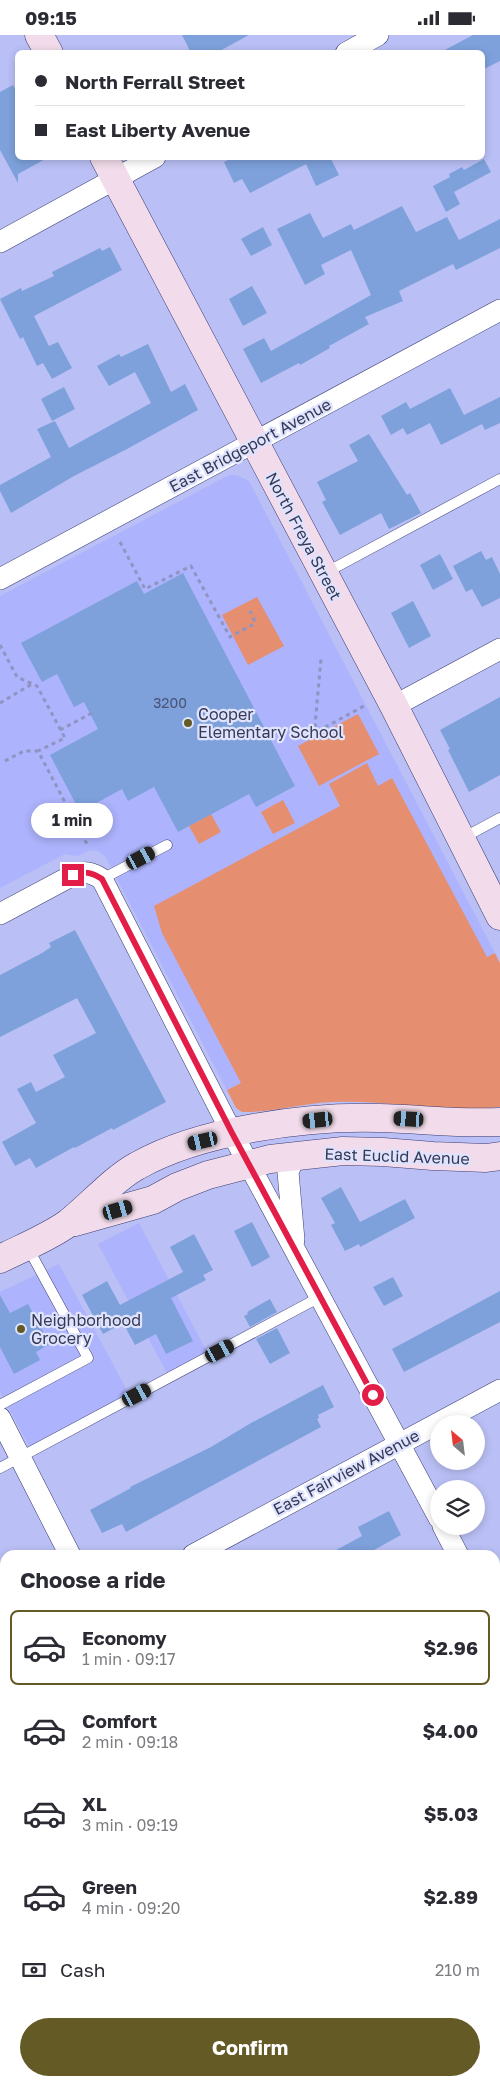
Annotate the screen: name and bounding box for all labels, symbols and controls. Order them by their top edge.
text: 09:15 [25,6,77,29]
text: North Ferrall Street [65,70,245,93]
text: East Liberty Avenue [65,118,250,141]
street label: East Bridgeport Avenue [166,394,334,496]
street label: North Freya Street [262,469,346,603]
house number: 3200 [153,694,187,711]
place label: Cooper Elementary School [198,704,343,742]
marker: Cooper Elementary School [182,717,194,729]
callout: 1 min [32,803,114,837]
text: 1 min [52,810,92,830]
car [124,844,157,872]
route end [62,864,84,886]
car [302,1111,333,1129]
car [393,1111,424,1127]
car [186,1130,219,1152]
street label: East Euclid Avenue [324,1143,470,1169]
car [101,1199,134,1221]
place label: Neighborhood Grocery [31,1310,141,1348]
marker: Neighborhood Grocery [15,1323,27,1335]
car [203,1337,236,1365]
car [120,1381,153,1409]
route start [362,1384,384,1406]
north arrow [430,1415,485,1470]
map controls [430,1415,485,1535]
street label: East Fairview Avenue [270,1425,422,1519]
button: layers [430,1480,485,1535]
text: Choose a ride [20,1566,166,1593]
icon: car [22,1625,67,1670]
text: Economy [82,1626,167,1649]
text: $2.96 [423,1636,478,1659]
text: 1 min · 09:17 [82,1649,176,1669]
icon: car [22,1708,67,1753]
text: Comfort [82,1709,157,1732]
text: $4.00 [423,1719,478,1742]
text: 2 min · 09:18 [82,1732,178,1752]
icon: car [22,1791,67,1836]
text: XL [82,1792,107,1815]
text: $5.03 [424,1802,478,1825]
text: 3 min · 09:19 [82,1815,178,1835]
icon: car [22,1874,67,1919]
text: Green [82,1875,137,1898]
text: $2.89 [423,1885,478,1908]
text: 4 min · 09:20 [82,1898,180,1918]
icon: cash [20,1956,48,1984]
text: Cash [60,1958,105,1981]
text: 210 m [435,1960,480,1980]
button: Confirm [20,2018,480,2076]

